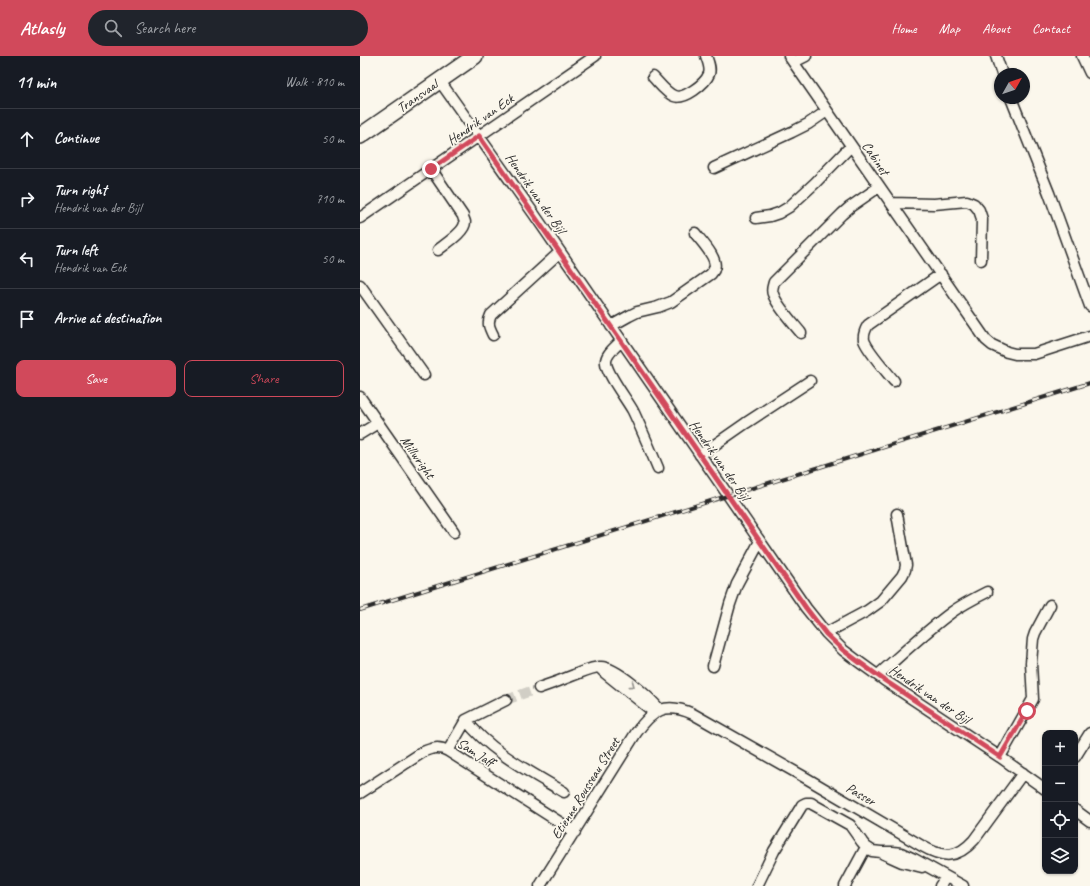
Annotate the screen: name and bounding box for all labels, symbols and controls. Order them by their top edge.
search box [88,10,368,46]
text: Atlasly [20,16,64,40]
icon: search [102,17,124,39]
text: Search here [134,19,195,38]
text: Home [891,20,917,37]
text: Map [939,20,960,37]
text: About [982,20,1010,37]
text: Contact [1032,20,1070,37]
north arrow [994,68,1030,104]
text: 11 min [16,72,56,93]
text: Walk · 810 m [285,74,344,90]
street label: Transvaal [394,75,443,117]
street label: Hendrik van Eck [443,90,518,149]
icon: ahead [16,128,38,150]
text: Continue [54,129,99,148]
text: 50 m [322,131,344,147]
street label: Cabinet [858,138,894,180]
street label: Hendrik van der Bijl [502,150,571,239]
route end [422,160,440,178]
text: Turn right [54,181,107,200]
icon: right [16,188,38,210]
text: 710 m [316,191,344,207]
text: Hendrik van der Bijl [54,200,141,216]
text: Turn left [54,241,97,260]
icon: left [16,248,38,270]
text: 50 m [322,251,344,267]
text: Hendrik van Eck [54,260,126,276]
icon: arrive [16,308,38,330]
text: Arrive at destination [54,309,161,328]
button: Save [16,360,176,397]
button: Share [184,360,344,397]
street label: Hendrik van der Bijl [686,417,755,506]
street label: Millwright [397,433,439,483]
street label: Hendrik van der Bijl [886,661,976,729]
one-way arrow [628,680,635,687]
route start [1018,702,1036,720]
map controls [1042,730,1078,874]
button: + [1042,730,1078,766]
street label: Etienne Rousseau Street [547,733,624,842]
street label: Sam Jaff [454,734,500,772]
button: − [1042,766,1078,802]
street label: Passer [843,779,879,810]
button: locate [1042,802,1078,838]
button: layers [1042,838,1078,874]

